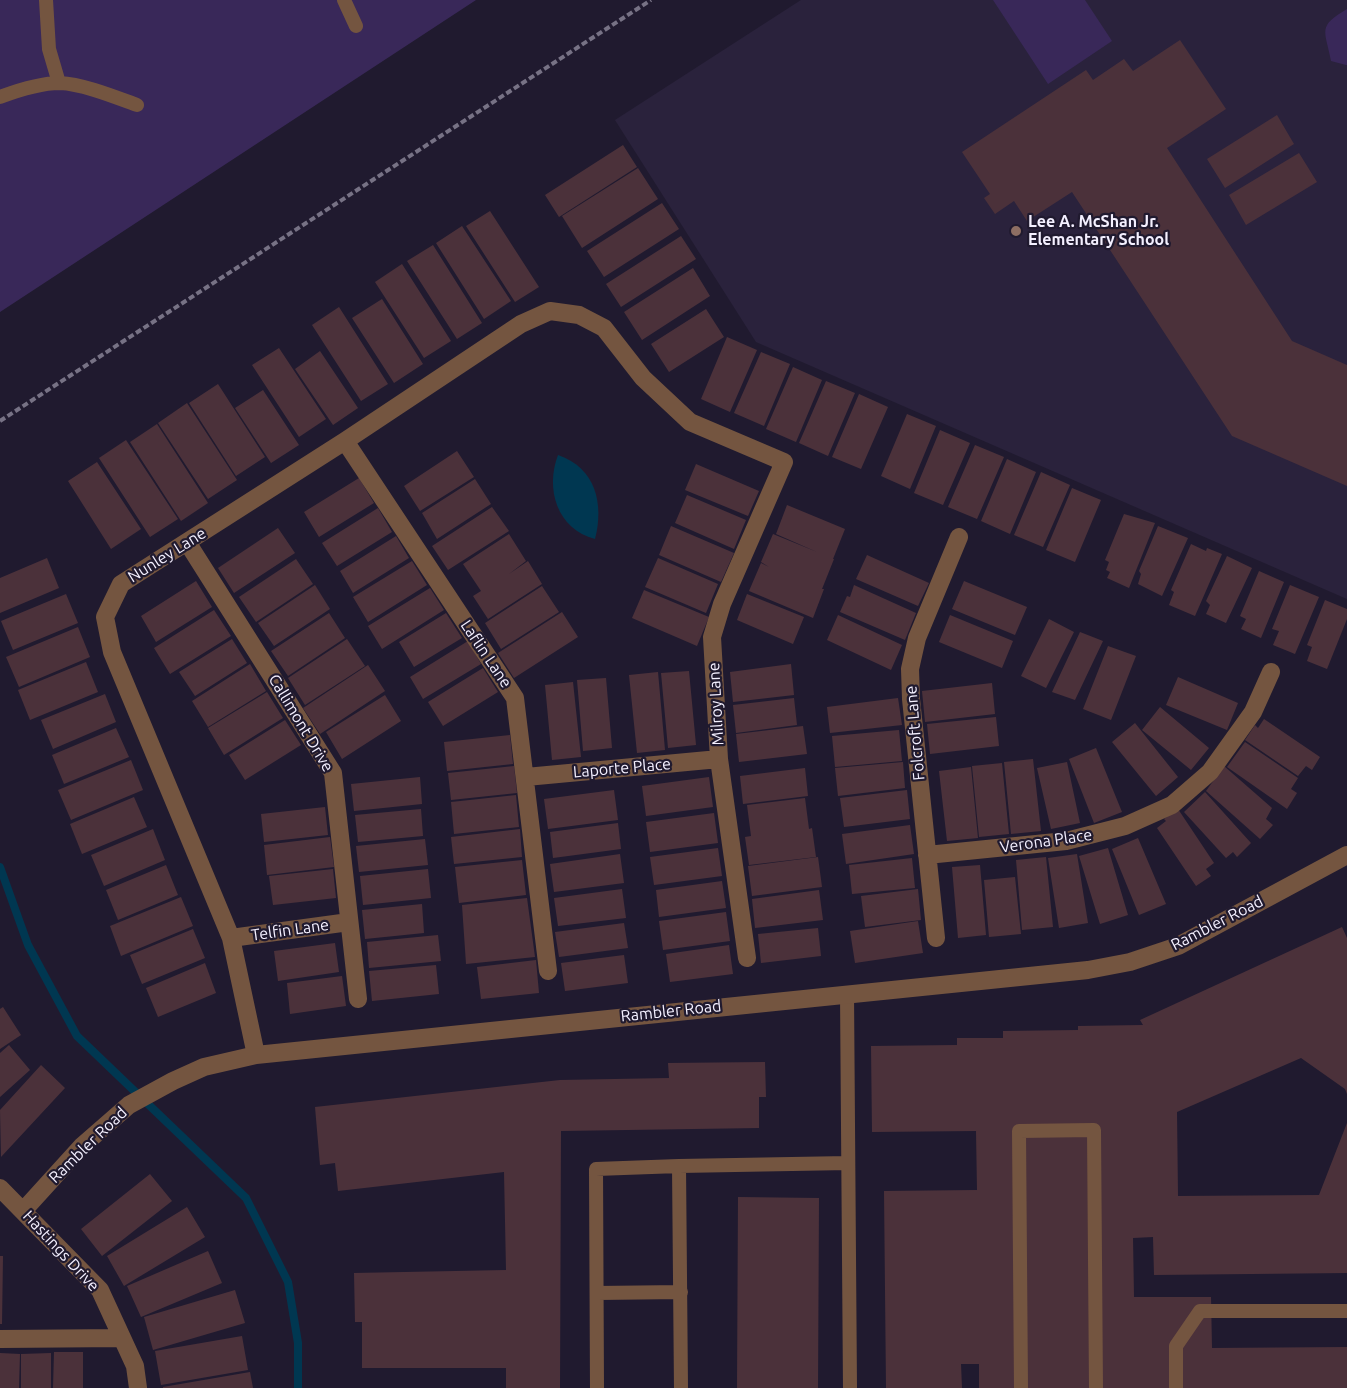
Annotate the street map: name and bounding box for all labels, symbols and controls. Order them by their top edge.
place label: Lee A. McShan Jr. Elementary School [1028,212,1169,250]
marker: Lee A. McShan Jr. Elementary School [1009,224,1023,238]
street label: Nunley Lane [124,523,210,587]
street label: Laflin Lane [456,616,516,692]
street label: Milroy Lane [704,662,728,746]
street label: Callimont Drive [264,671,338,775]
street label: Folcroft Lane [901,685,929,781]
street label: Laporte Place [572,754,672,782]
street label: Verona Place [999,825,1093,857]
street label: Rambler Road [1168,892,1266,954]
street label: Telfin Lane [250,915,330,945]
street label: Rambler Road [620,996,722,1026]
street label: Rambler Road [45,1103,131,1187]
street label: Hastings Drive [19,1207,103,1295]

